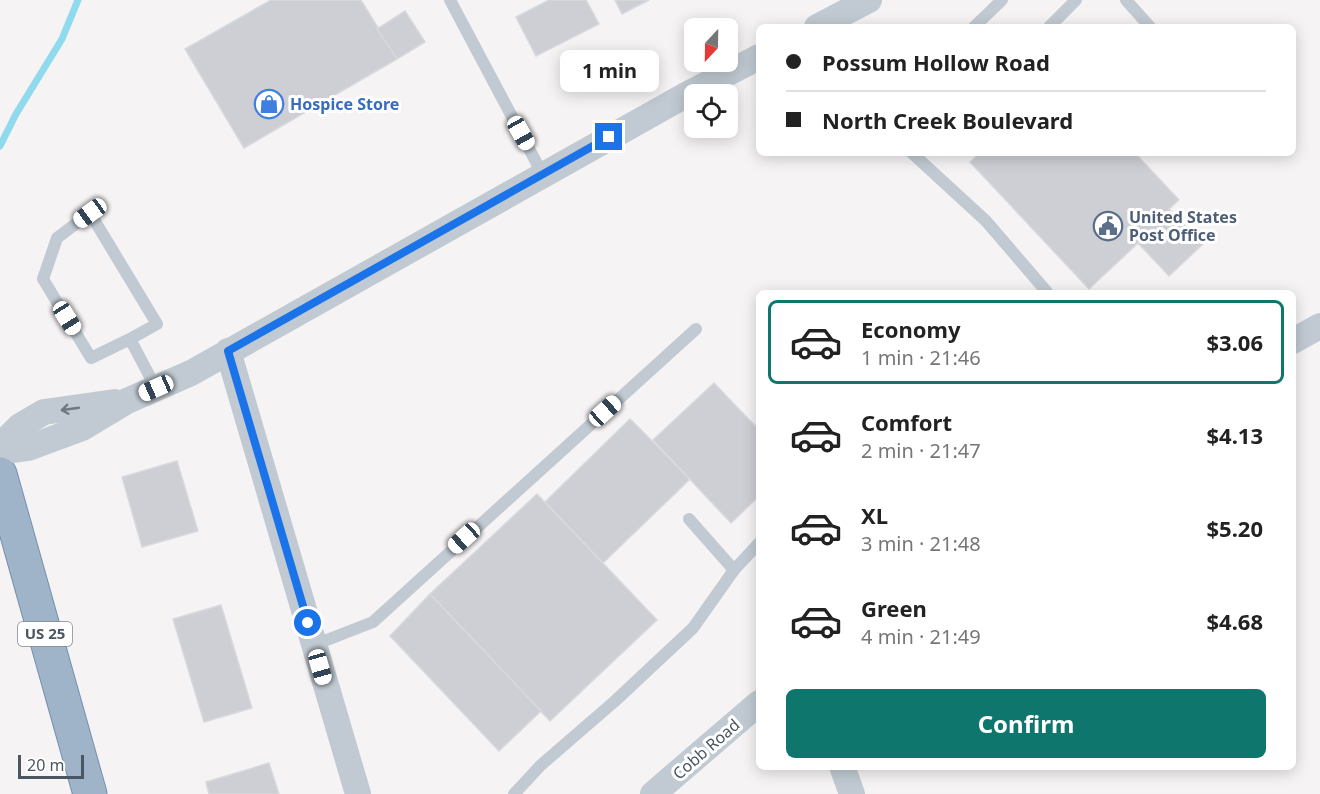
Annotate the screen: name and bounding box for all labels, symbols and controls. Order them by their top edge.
north arrow [684,18,738,72]
map controls [684,18,738,138]
text: Possum Hollow Road [822,47,1050,77]
callout: 1 min [560,50,658,92]
text: 1 min [582,57,637,84]
button: locate [684,84,738,138]
shop icon: Hospice Store [253,88,285,120]
place label: Hospice Store [290,93,399,115]
text: North Creek Boulevard [822,105,1073,135]
car [504,113,538,153]
route end [595,123,622,150]
car [70,195,110,231]
place label: United States Post Office [1129,206,1237,246]
public building icon: United States Post Office [1092,210,1124,242]
car [50,298,84,338]
text: Economy [861,314,960,344]
icon: car [789,315,843,369]
text: $3.06 [1206,327,1263,357]
text: 1 min · 21:46 [861,344,981,371]
car [136,372,176,404]
car [586,392,624,430]
one-way arrow [60,403,80,414]
text: Comfort [861,407,952,437]
icon: car [789,408,843,462]
text: $4.13 [1206,420,1263,450]
text: 2 min · 21:47 [861,437,981,464]
text: XL [861,500,888,530]
icon: car [789,501,843,555]
text: $5.20 [1206,513,1263,543]
car [445,519,483,557]
text: 3 min · 21:48 [861,530,981,557]
text: Green [861,593,927,623]
icon: car [789,594,843,648]
text: $4.68 [1206,606,1263,636]
route start [294,609,321,636]
road number: US 25 [18,622,72,646]
text: 4 min · 21:49 [861,623,981,650]
car [306,647,334,687]
button: Confirm [786,689,1266,758]
street label: Cobb Road [668,714,744,784]
scale bar [18,752,84,780]
text: 20 m [27,754,64,776]

